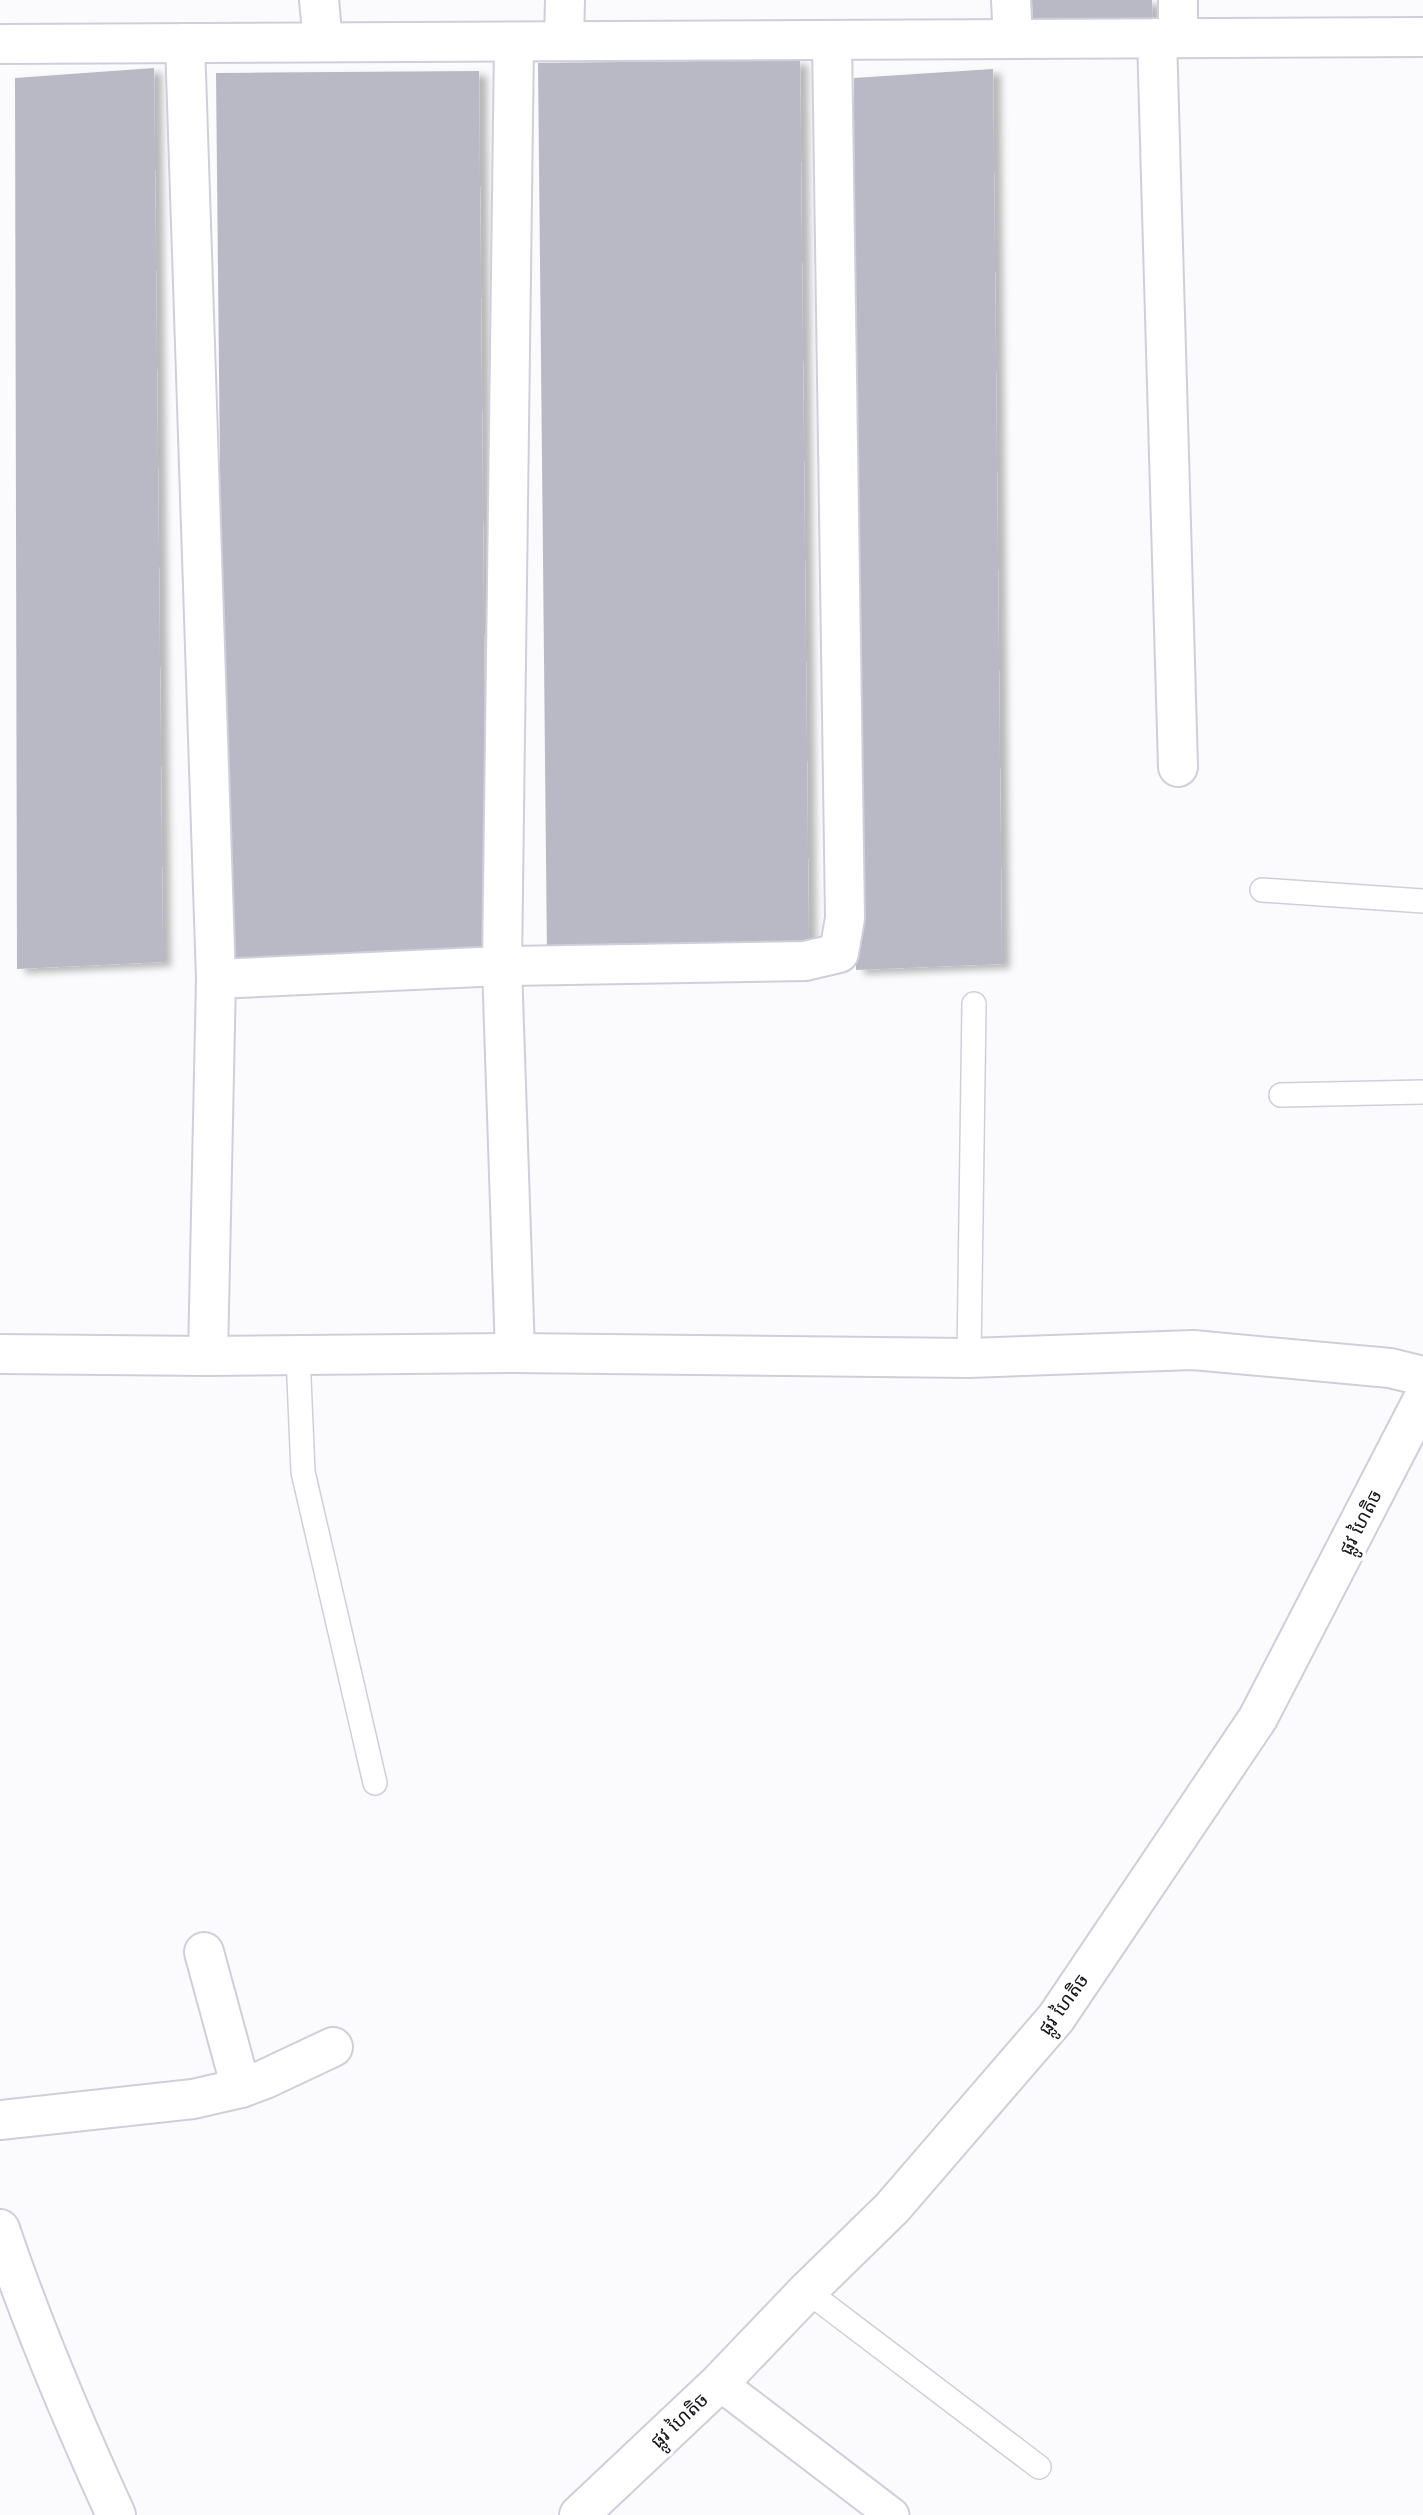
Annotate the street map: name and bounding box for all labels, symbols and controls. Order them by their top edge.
street label: ផ្លូវ ហៃតិច [1334,1486,1392,1561]
street label: ផ្លូវ ហៃតិច [1033,1969,1098,2043]
street label: ផ្លូវ ហៃតិច [646,2388,717,2457]

